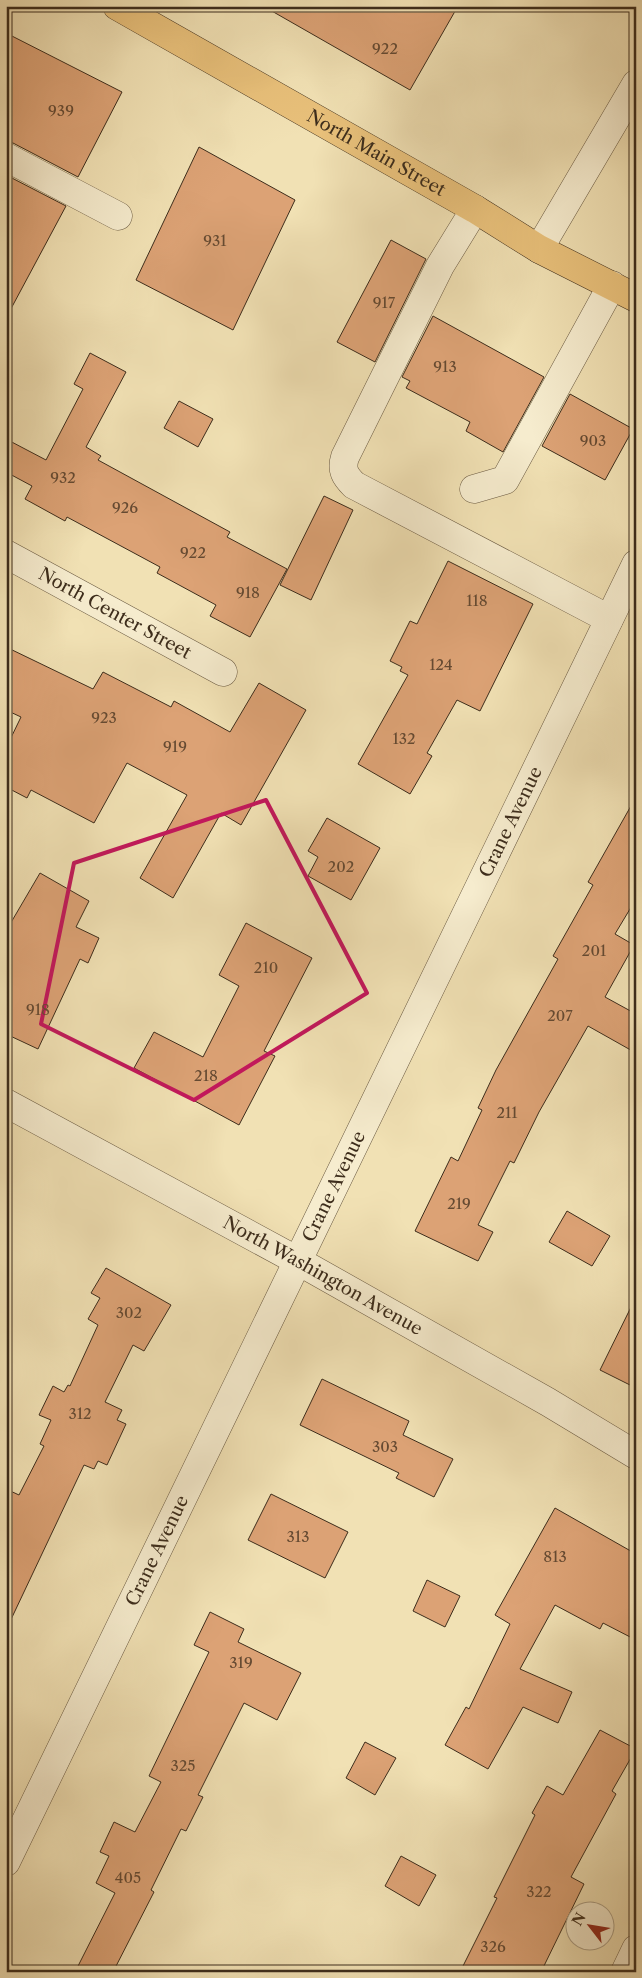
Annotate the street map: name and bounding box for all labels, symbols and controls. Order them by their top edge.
house number: 922 [372,39,398,58]
house number: 939 [48,101,74,120]
street label: North Main Street [303,105,450,201]
house number: 931 [203,231,227,250]
house number: 917 [373,293,396,312]
house number: 913 [433,357,457,376]
house number: 903 [580,431,606,450]
house number: 932 [50,468,76,487]
house number: 926 [112,498,138,517]
house number: 922 [180,543,206,562]
street label: North Center Street [35,563,196,664]
house number: 918 [236,583,260,602]
house number: 118 [466,591,488,610]
house number: 124 [429,655,453,674]
house number: 923 [91,708,117,727]
house number: 132 [392,729,416,748]
house number: 919 [163,737,187,756]
street label: Crane Avenue [475,763,547,881]
house number: 202 [328,857,354,876]
house number: 201 [582,941,607,960]
house number: 210 [254,958,278,977]
house number: 918 [26,1000,50,1019]
house number: 207 [547,1006,573,1025]
house number: 218 [194,1066,218,1085]
house number: 211 [496,1103,518,1122]
street label: Crane Avenue [298,1127,370,1245]
house number: 219 [447,1194,471,1213]
street label: North Washington Avenue [219,1212,426,1340]
house number: 302 [116,1303,142,1322]
house number: 312 [68,1404,92,1423]
house number: 303 [372,1437,398,1456]
street label: Crane Avenue [121,1492,193,1610]
house number: 313 [287,1527,309,1546]
house number: 813 [543,1547,567,1566]
house number: 319 [229,1653,253,1672]
house number: 325 [170,1756,196,1775]
house number: 405 [115,1868,141,1887]
house number: 322 [526,1882,552,1901]
north arrow [564,1900,614,1950]
text: N [568,1909,590,1929]
house number: 326 [480,1937,506,1956]

